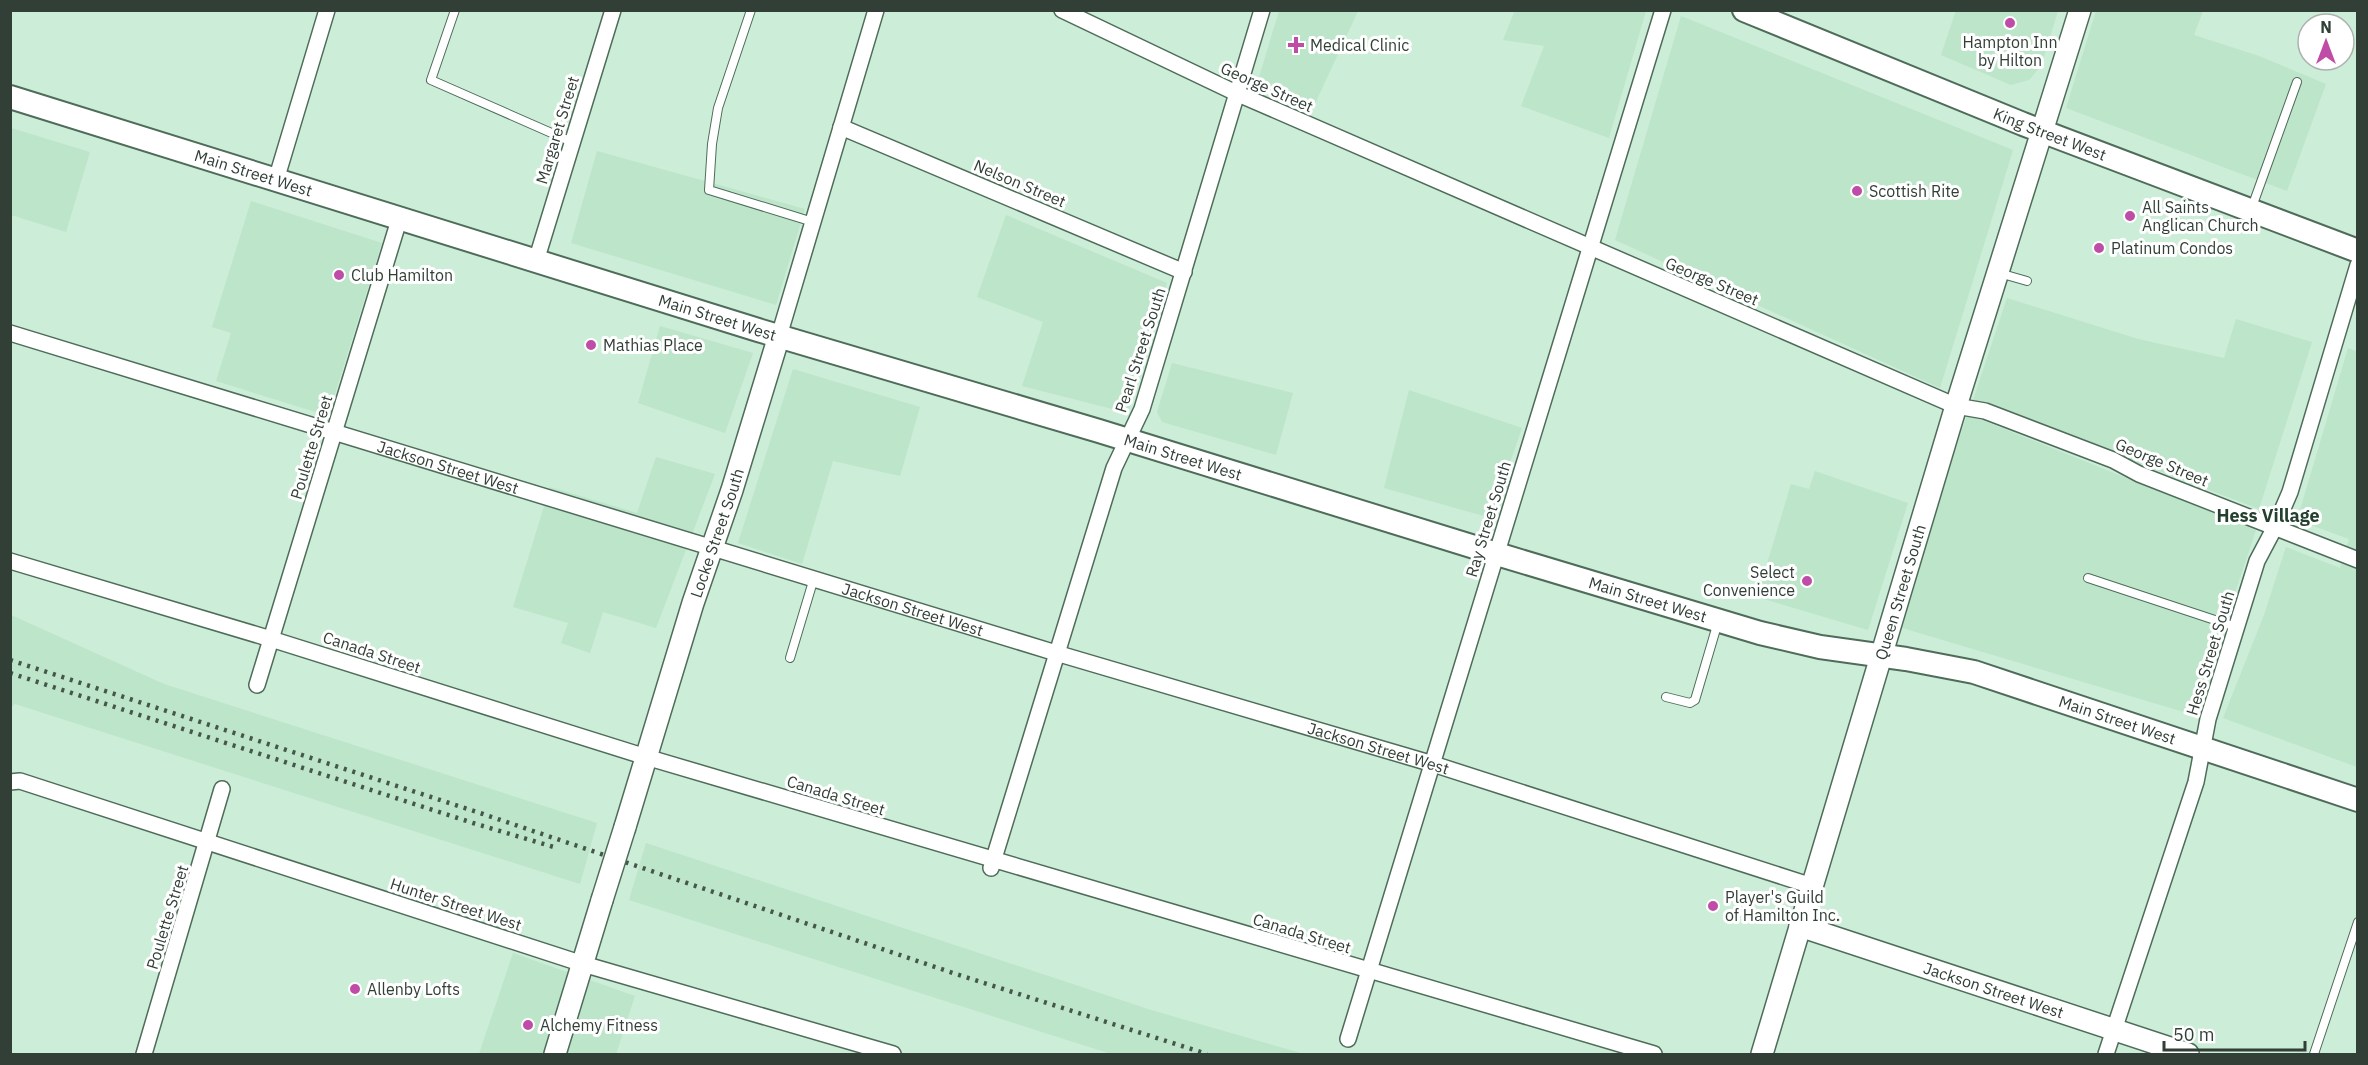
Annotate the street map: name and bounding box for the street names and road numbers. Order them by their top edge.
street label: George Street [1218,58,1316,116]
street label: Margaret Street [531,74,583,186]
street label: King Street West [1990,103,2109,165]
street label: Main Street West [192,145,315,201]
street label: Nelson Street [971,155,1069,211]
street label: George Street [1662,252,1762,310]
street label: Pearl Street South [1110,285,1170,415]
street label: Main Street West [656,290,779,345]
street label: Poulette Street [286,392,336,502]
street label: Main Street West [1122,429,1244,485]
street label: George Street [2112,433,2212,491]
street label: Jackson Street West [375,436,521,498]
street label: Ray Street South [1461,459,1515,579]
street label: Locke Street South [686,466,748,600]
street label: Queen Street South [1870,522,1930,663]
street label: Main Street West [1586,572,1709,626]
street label: Jackson Street West [840,578,986,640]
street label: Hess Street South [2182,588,2238,718]
street label: Canada Street [321,627,423,677]
street label: Main Street West [2056,691,2178,749]
street label: Jackson Street West [1305,718,1452,779]
street label: Canada Street [784,771,888,819]
street label: Poulette Street [142,862,192,972]
street label: Hunter Street West [388,873,524,935]
street label: Canada Street [1250,909,1354,957]
street label: Jackson Street West [1921,957,2066,1022]

